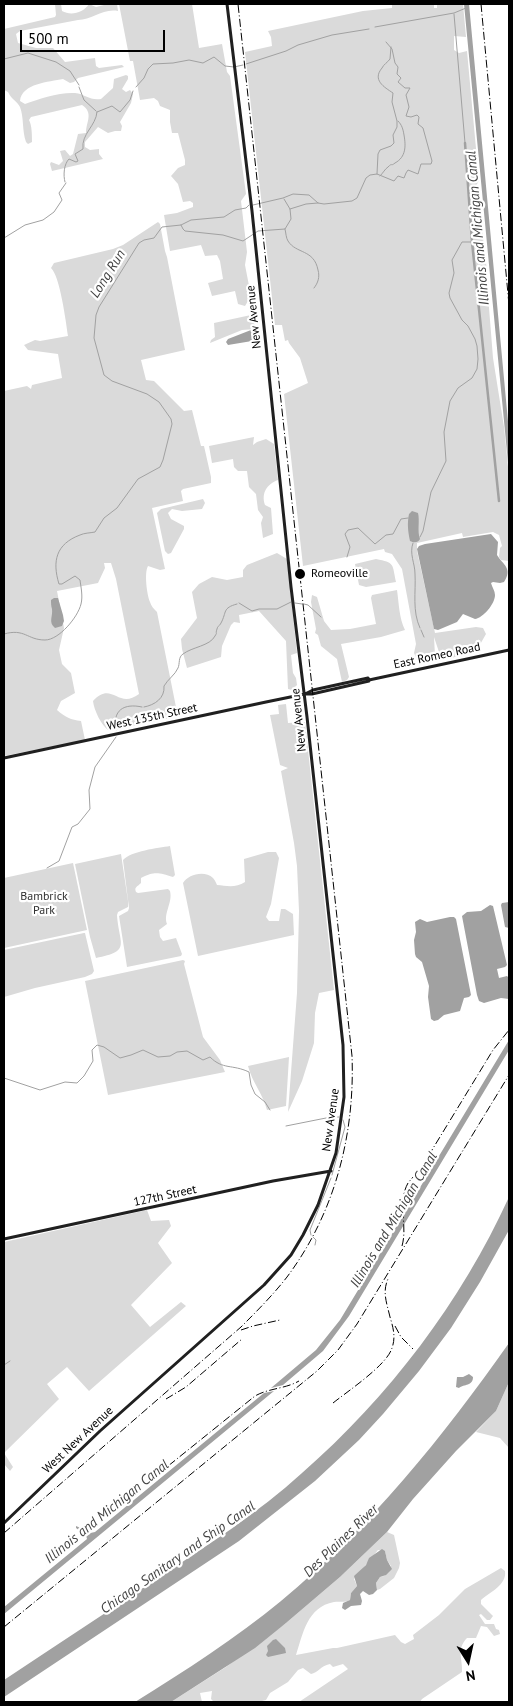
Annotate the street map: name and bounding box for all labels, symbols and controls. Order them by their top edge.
scale bar [22,20,168,52]
text: 500 m [28,29,69,48]
water label: Illinois and Michigan Canal [463,150,493,306]
water label: Long Run [87,247,129,301]
street label: New Avenue [244,285,264,349]
marker: Romeoville [293,567,307,581]
place label: Romeoville [311,567,368,581]
street label: East Romeo Road [392,640,482,672]
street label: New Avenue [289,688,309,752]
street label: West 135th Street [106,700,198,734]
park label: Bambrick Park [20,890,68,918]
street label: New Avenue [319,1088,343,1152]
water label: Illinois and Michigan Canal [347,1149,441,1291]
street label: 127th Street [132,1182,198,1210]
street label: West New Avenue [40,1404,116,1476]
water label: Illinois and Michigan Canal [41,1457,173,1567]
water label: Chicago Sanitary and Ship Canal [97,1498,259,1618]
water label: Des Plaines River [300,1501,382,1581]
north arrow [443,1636,493,1686]
text: N [465,1666,477,1685]

